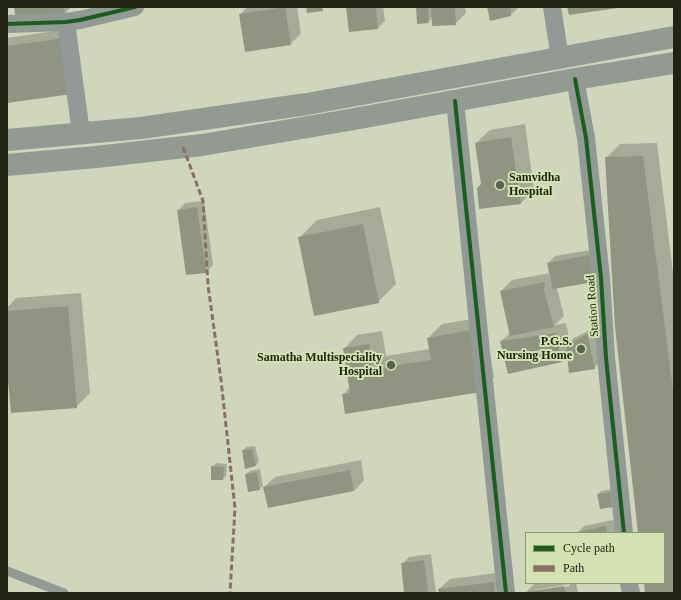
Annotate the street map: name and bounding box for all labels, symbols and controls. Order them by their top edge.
place label: Samvidha Hospital [509,171,560,199]
marker: Samvidha Hospital [494,179,506,191]
street label: Station Road [584,274,602,338]
place label: P.G.S. Nursing Home [497,335,572,363]
marker: P.G.S. Nursing Home [575,343,587,355]
place label: Samatha Multispeciality Hospital [257,351,382,379]
marker: Samatha Multispeciality Hospital [385,359,397,371]
legend [525,532,665,584]
text: Cycle path [563,541,615,555]
text: Path [563,561,584,575]

